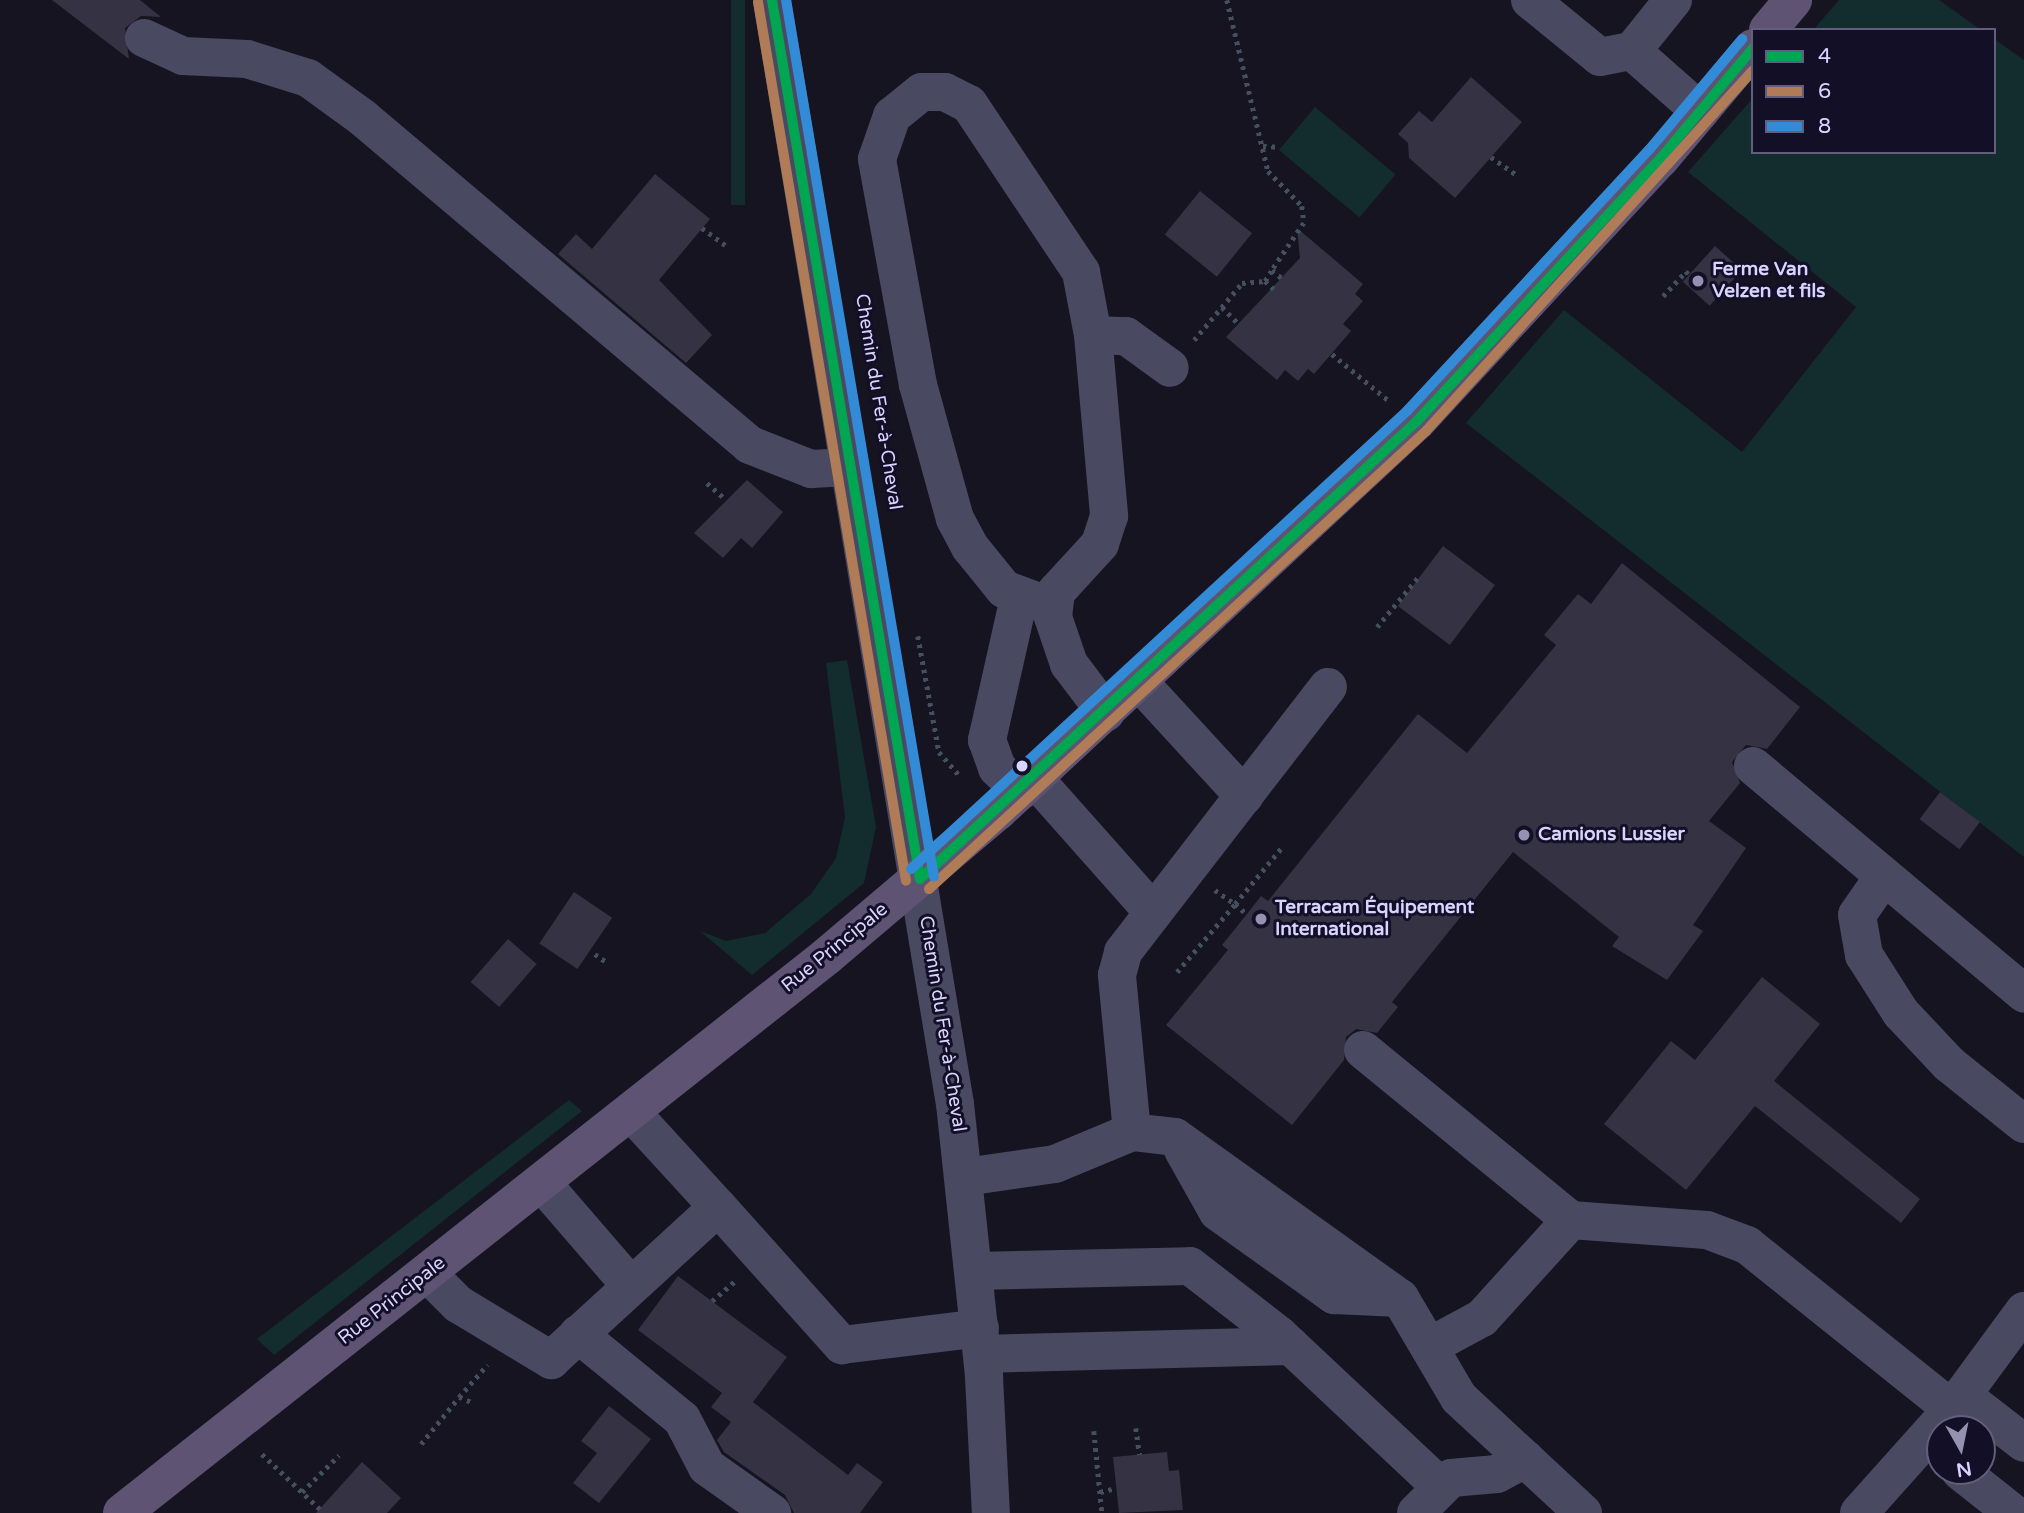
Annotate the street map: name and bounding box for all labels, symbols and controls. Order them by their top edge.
legend [1751,28,1996,154]
text: 4 [1818,44,1831,69]
text: 6 [1818,79,1831,104]
text: 8 [1818,114,1831,139]
place label: Ferme Van Velzen et fils [1712,259,1825,303]
marker: Ferme Van Velzen et fils [1690,273,1706,289]
street label: Chemin du Fer-à-Cheval [850,292,906,512]
unlabelled marker [1015,759,1029,773]
place label: Camions Lussier [1538,824,1685,846]
marker: Camions Lussier [1516,827,1532,843]
place label: Terracam Équipement International [1275,897,1474,941]
street label: Rue Principale [777,898,893,998]
marker: Terracam Équipement International [1253,911,1269,927]
street label: Chemin du Fer-à-Cheval [914,914,970,1134]
street label: Rue Principale [334,1252,450,1350]
north arrow [1926,1415,1996,1485]
text: N [1955,1457,1973,1481]

